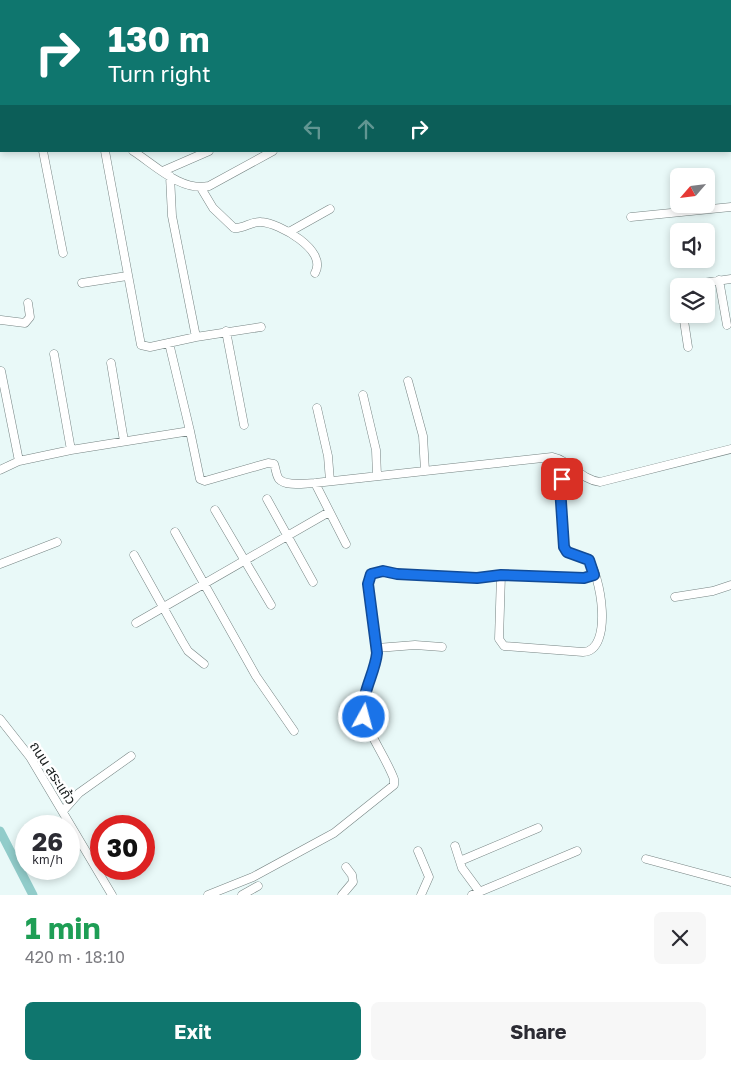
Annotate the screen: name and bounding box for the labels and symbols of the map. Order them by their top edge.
north arrow [670,168,715,212]
pin [541,458,583,500]
position arrow [337,690,389,742]
street label: ถนน สระแก้ว [27,738,80,808]
speed limit sign: 30 [90,815,155,880]

